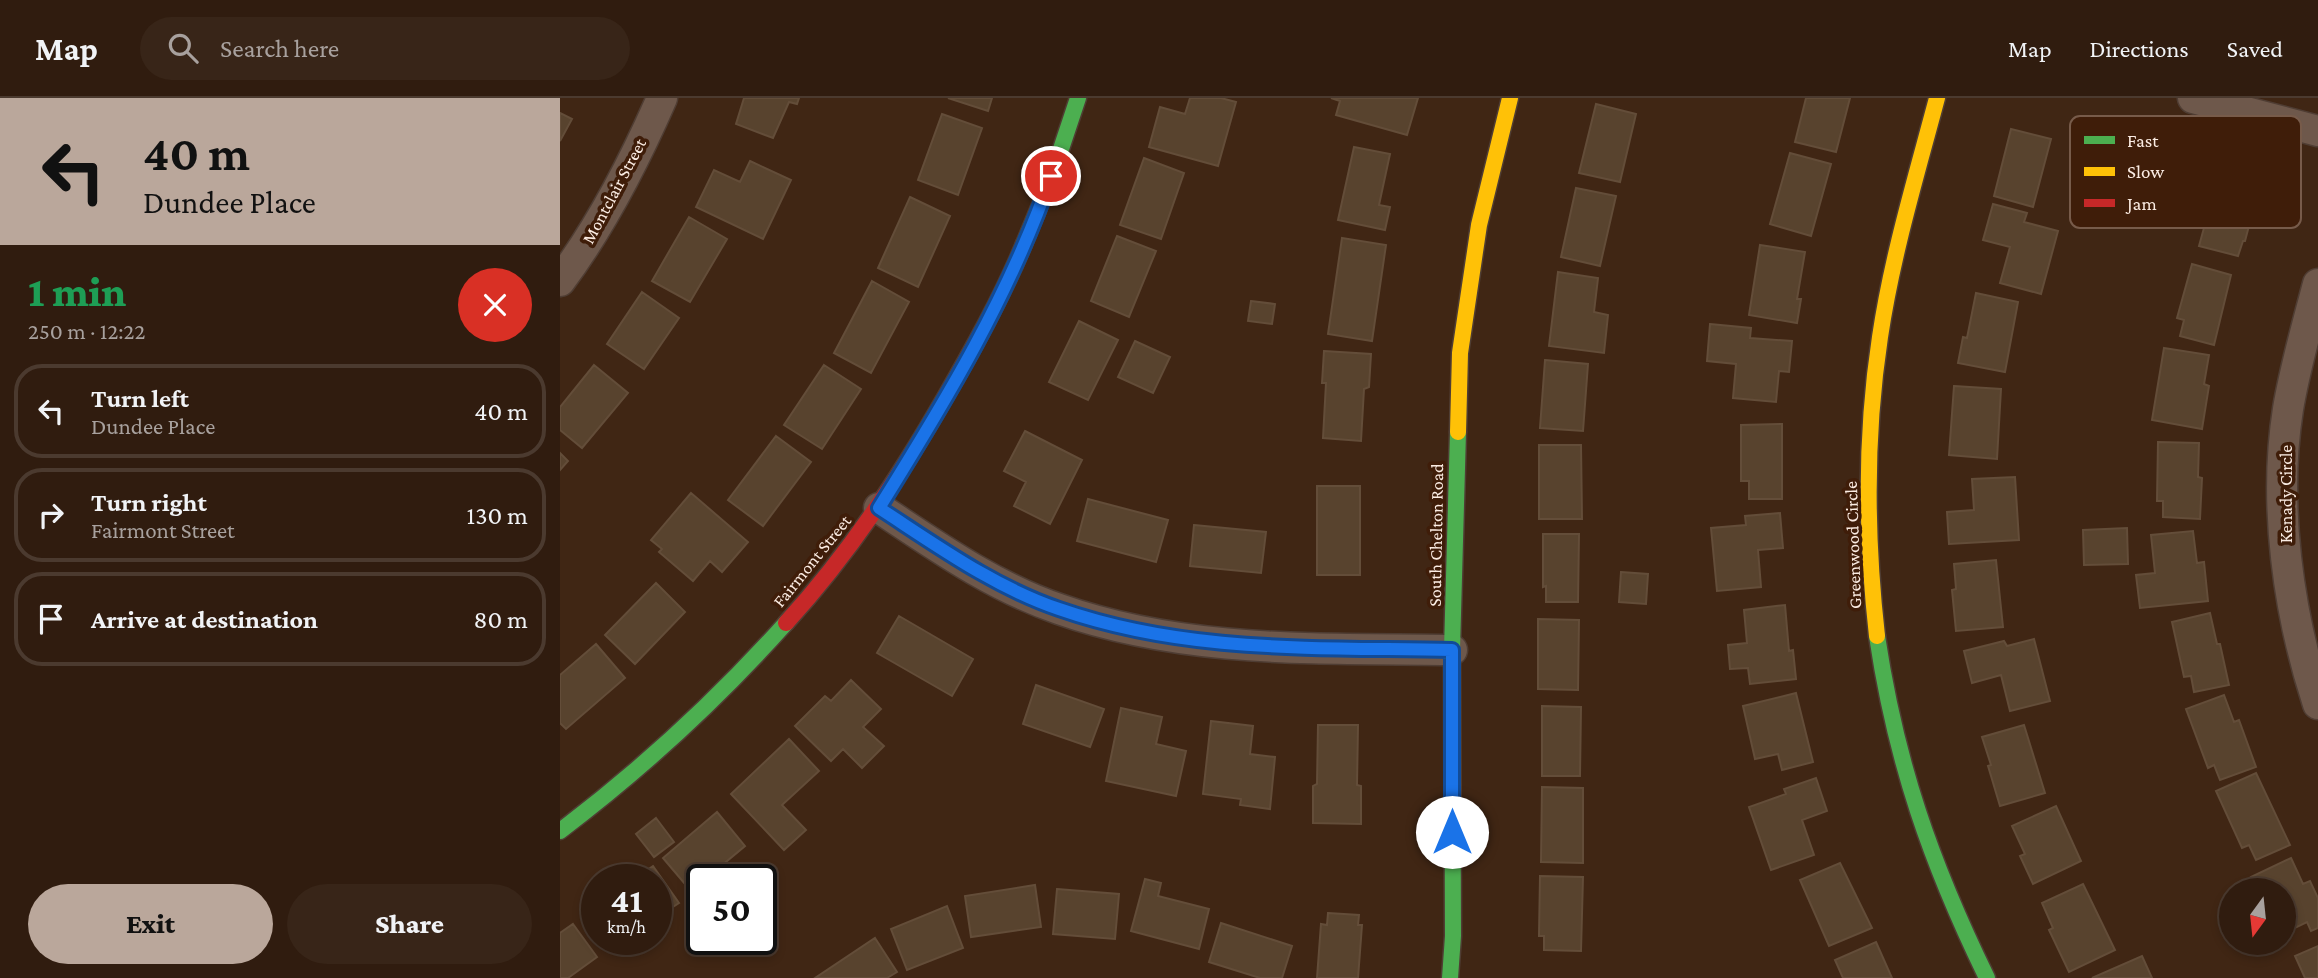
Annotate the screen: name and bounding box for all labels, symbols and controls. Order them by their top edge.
search box [140,17,630,80]
icon: search [164,29,202,67]
text: Map [35,30,98,67]
text: Search here [220,34,339,63]
text: Map [2008,35,2052,62]
text: Directions [2090,35,2189,62]
text: Saved [2227,35,2283,62]
legend [2070,116,2301,228]
icon: left [28,126,119,217]
text: 40 m [143,126,250,181]
text: Fast [2127,130,2159,151]
street label: Montclair Street [578,134,651,247]
pin [1021,146,1081,206]
icon: arrive [1032,157,1070,195]
text: Slow [2127,161,2164,182]
text: Dundee Place [143,184,316,220]
text: Jam [2125,193,2157,214]
text: 1 min [28,268,126,315]
button: close [458,268,532,342]
text: 250 m · 12:22 [28,318,145,344]
text: Turn left [91,384,189,413]
icon: left [32,392,70,430]
text: 40 m [474,397,528,426]
text: Dundee Place [91,413,215,439]
street label: Kenady Circle [2276,445,2296,543]
street label: South Chelton Road [1425,463,1447,607]
street label: Greenwood Circle [1841,481,1865,609]
text: Turn right [91,488,207,517]
icon: right [32,496,70,534]
text: 130 m [467,501,528,530]
street label: Fairmont Street [769,510,856,611]
text: Fairmont Street [91,517,235,543]
icon: arrive [32,600,70,638]
text: Arrive at destination [91,605,318,634]
text: 80 m [474,605,528,634]
position arrow [1415,795,1489,869]
speed limit sign: 50 [686,864,777,955]
north arrow [2219,878,2296,956]
map controls [2219,878,2296,955]
text: 41 [611,881,642,920]
button: Exit [28,884,273,964]
button: Share [287,884,532,964]
text: km/h [607,917,646,937]

